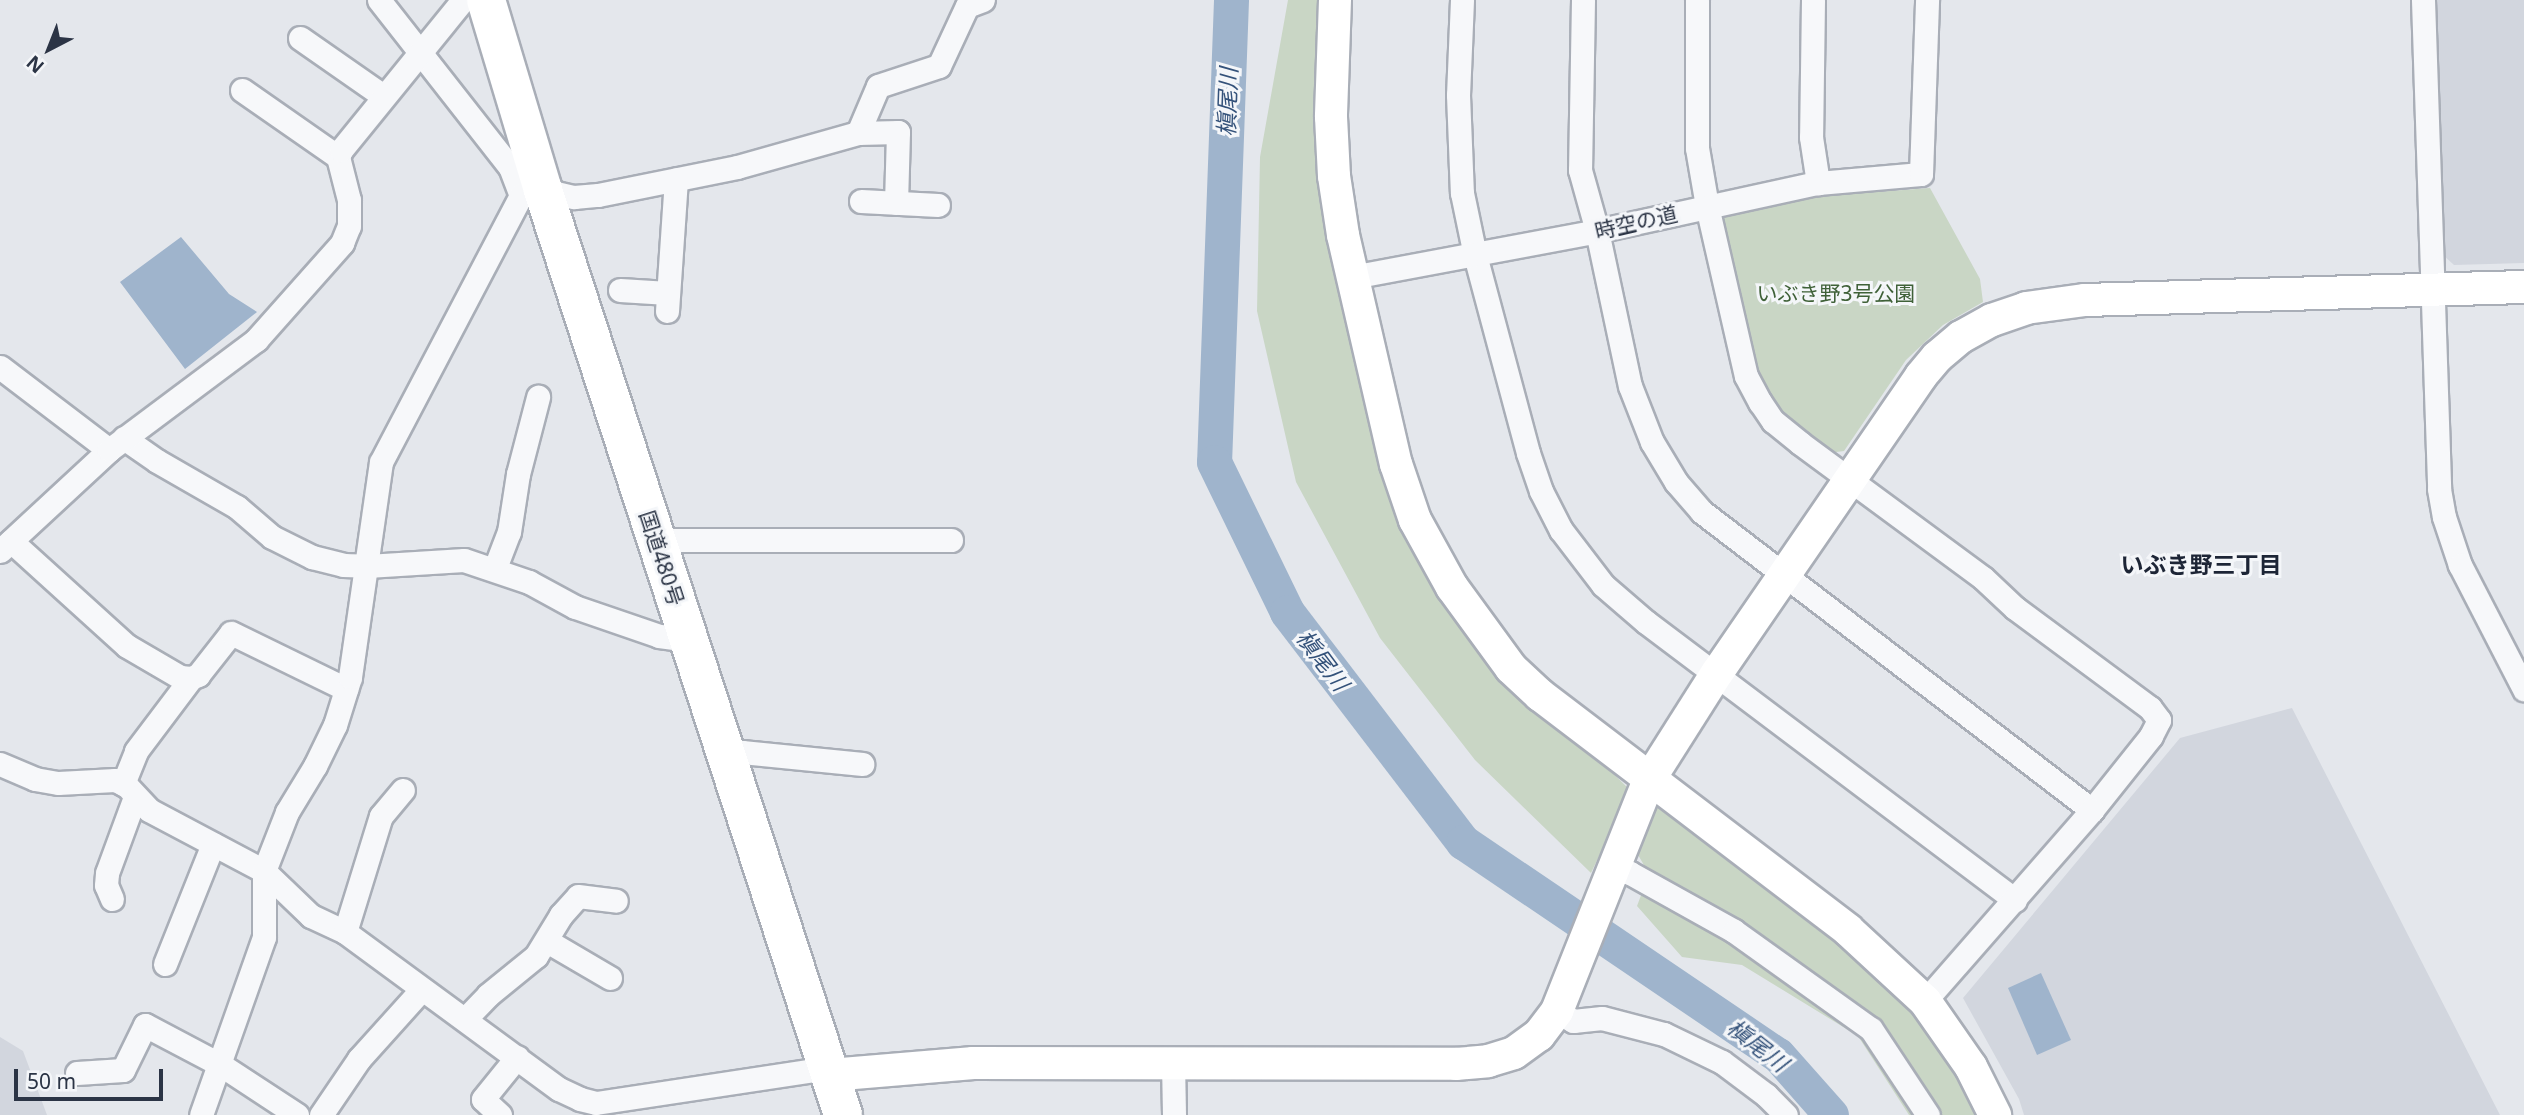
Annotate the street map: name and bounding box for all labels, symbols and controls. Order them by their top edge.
north arrow [14,14,84,84]
text: N [21,50,49,79]
water label: 槇尾川 [1212,67,1242,137]
street label: 時空の道 [1592,200,1680,244]
park label: いぶき野3号公園 [1756,280,1916,306]
street label: 国道480号 [635,507,689,609]
district label: いぶき野三丁目 [2121,550,2281,578]
water label: 槇尾川 [1291,624,1355,696]
water label: 槇尾川 [1722,1013,1794,1077]
scale bar [18,1056,166,1100]
text: 50 m [27,1067,76,1095]

